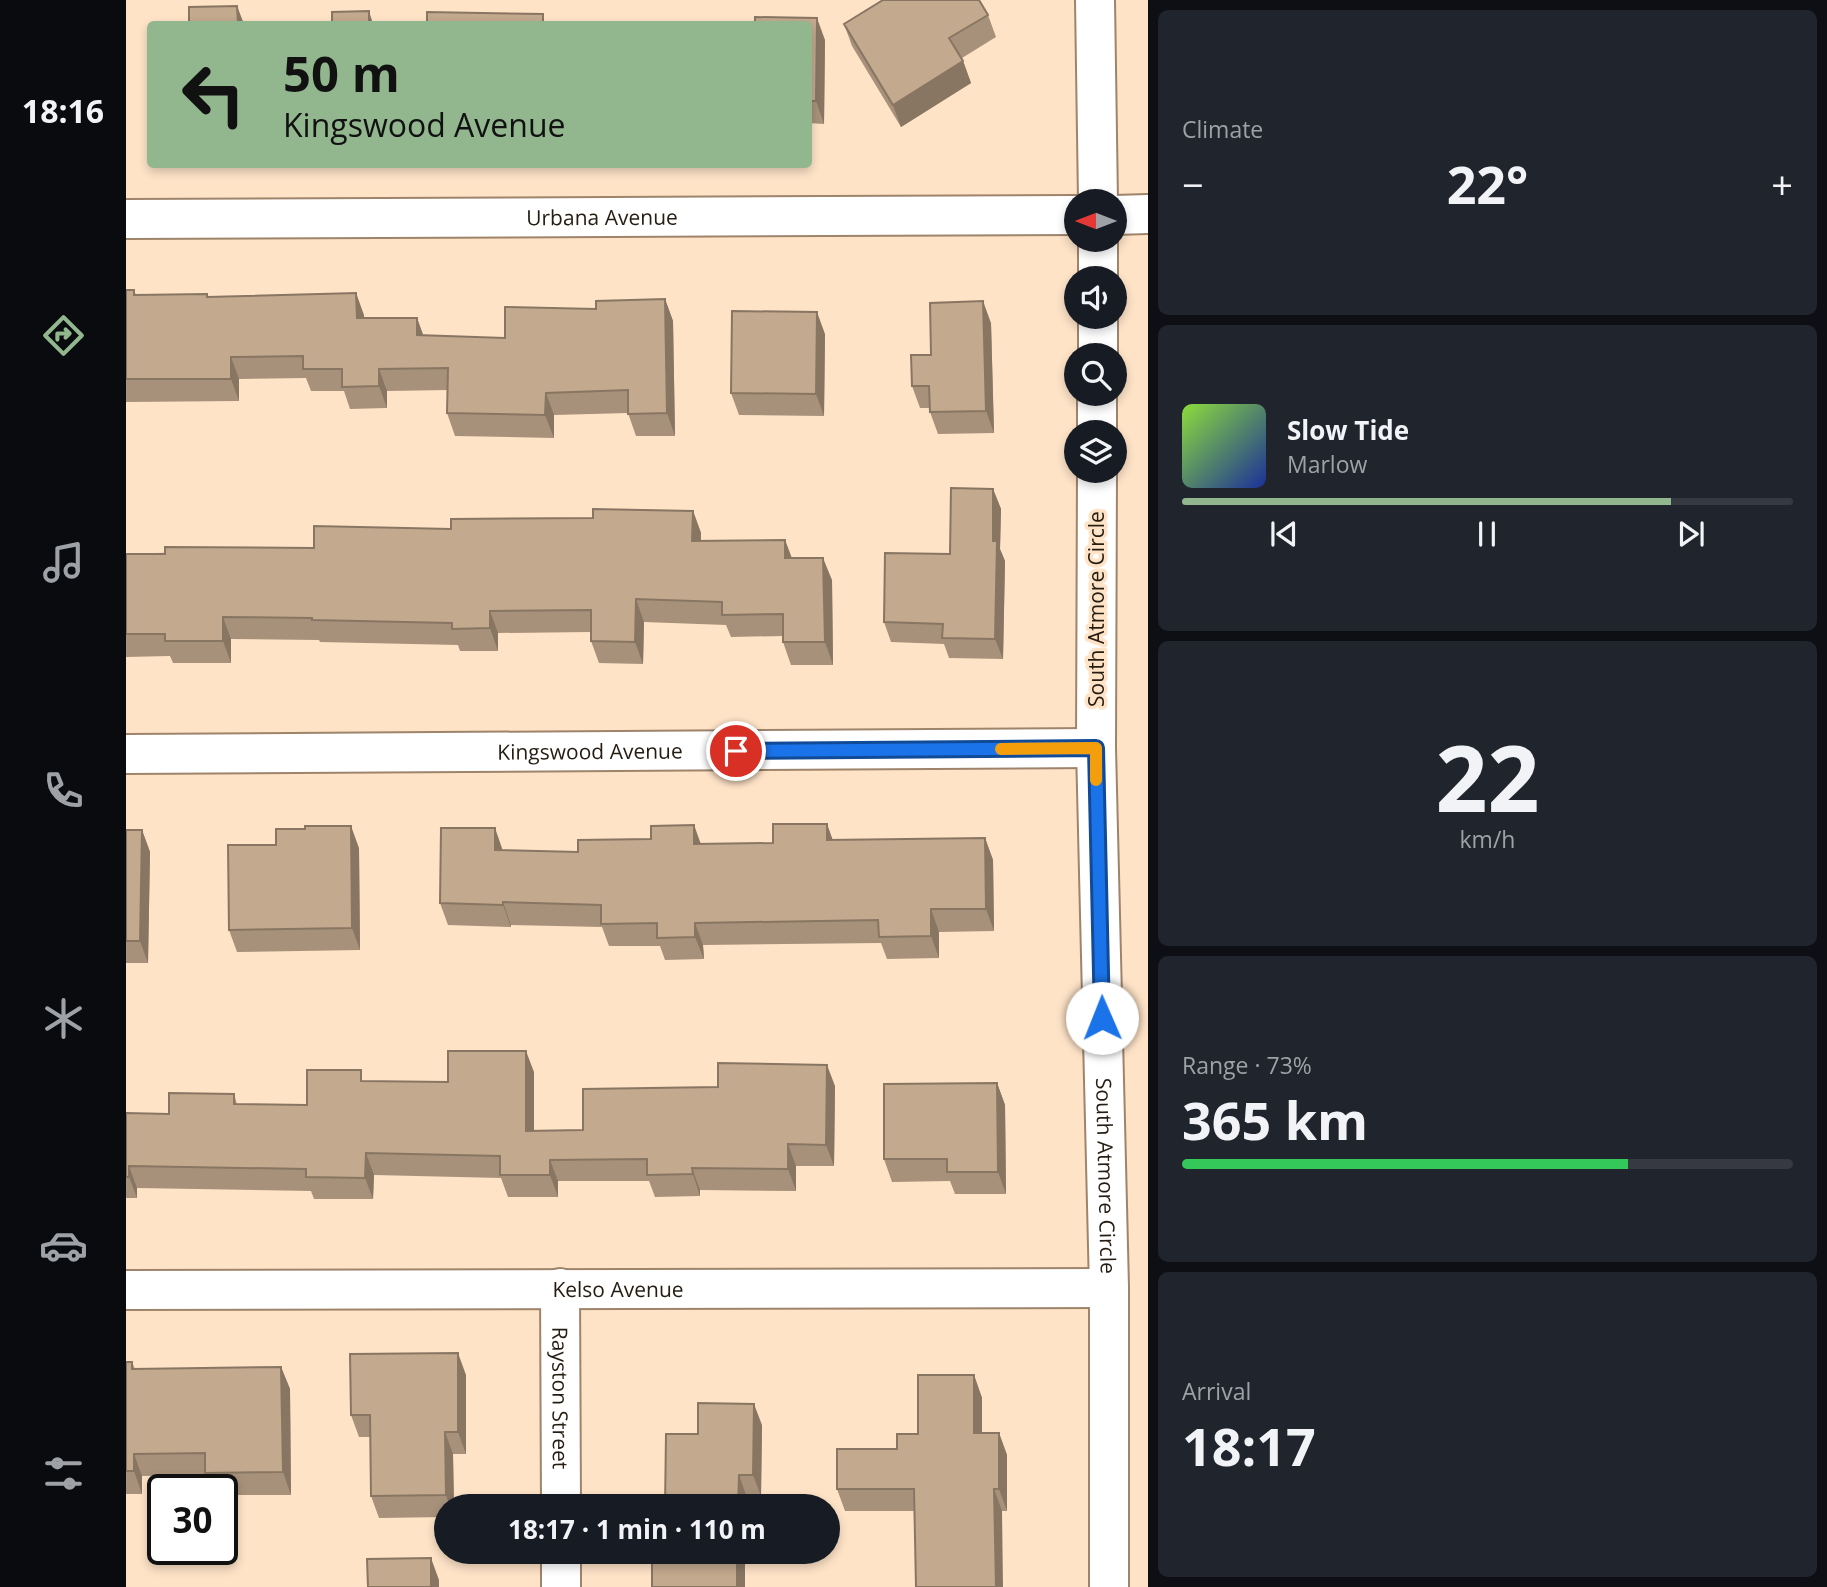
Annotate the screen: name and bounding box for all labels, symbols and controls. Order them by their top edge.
text: 50 m [283,40,400,106]
icon: left [168,49,259,140]
text: 18:16 [22,89,104,132]
text: Kingswood Avenue [283,103,566,146]
text: Climate [1182,113,1263,145]
text: 22° [1447,148,1528,219]
text: − [1182,158,1204,210]
text: + [1771,158,1793,210]
north arrow [1064,189,1127,252]
map controls [1064,189,1127,483]
street label: Urbana Avenue [526,203,678,231]
button: sound [1064,266,1127,329]
icon: directions [39,311,88,360]
button: search [1064,343,1127,406]
text: Slow Tide [1287,412,1409,448]
button: layers [1064,420,1127,483]
text: Marlow [1287,448,1367,480]
street label: South Atmore Circle [1082,511,1110,707]
icon: previous [1265,515,1303,553]
icon: pause [1468,515,1506,553]
icon: next [1672,515,1710,553]
icon: music [39,538,88,587]
text: 22 [1435,715,1540,839]
pin [706,721,766,781]
icon: arrive [717,732,755,770]
street label: Kingswood Avenue [497,737,683,766]
icon: phone [39,766,88,815]
text: km/h [1460,823,1515,855]
position arrow [1065,981,1139,1055]
icon: climate [39,994,88,1043]
text: Range · 73% [1182,1049,1312,1081]
street label: South Atmore Circle [1090,1078,1123,1274]
text: 365 km [1182,1084,1368,1155]
icon: car [39,1221,88,1270]
street label: Kelso Avenue [552,1275,684,1303]
street label: Rayston Street [546,1327,575,1469]
text: Arrival [1182,1375,1251,1407]
text: 18:17 [1182,1410,1316,1481]
icon: filters [39,1449,88,1498]
speed limit sign: 30 [147,1474,238,1565]
text: 18:17 · 1 min · 110 m [508,1511,766,1547]

